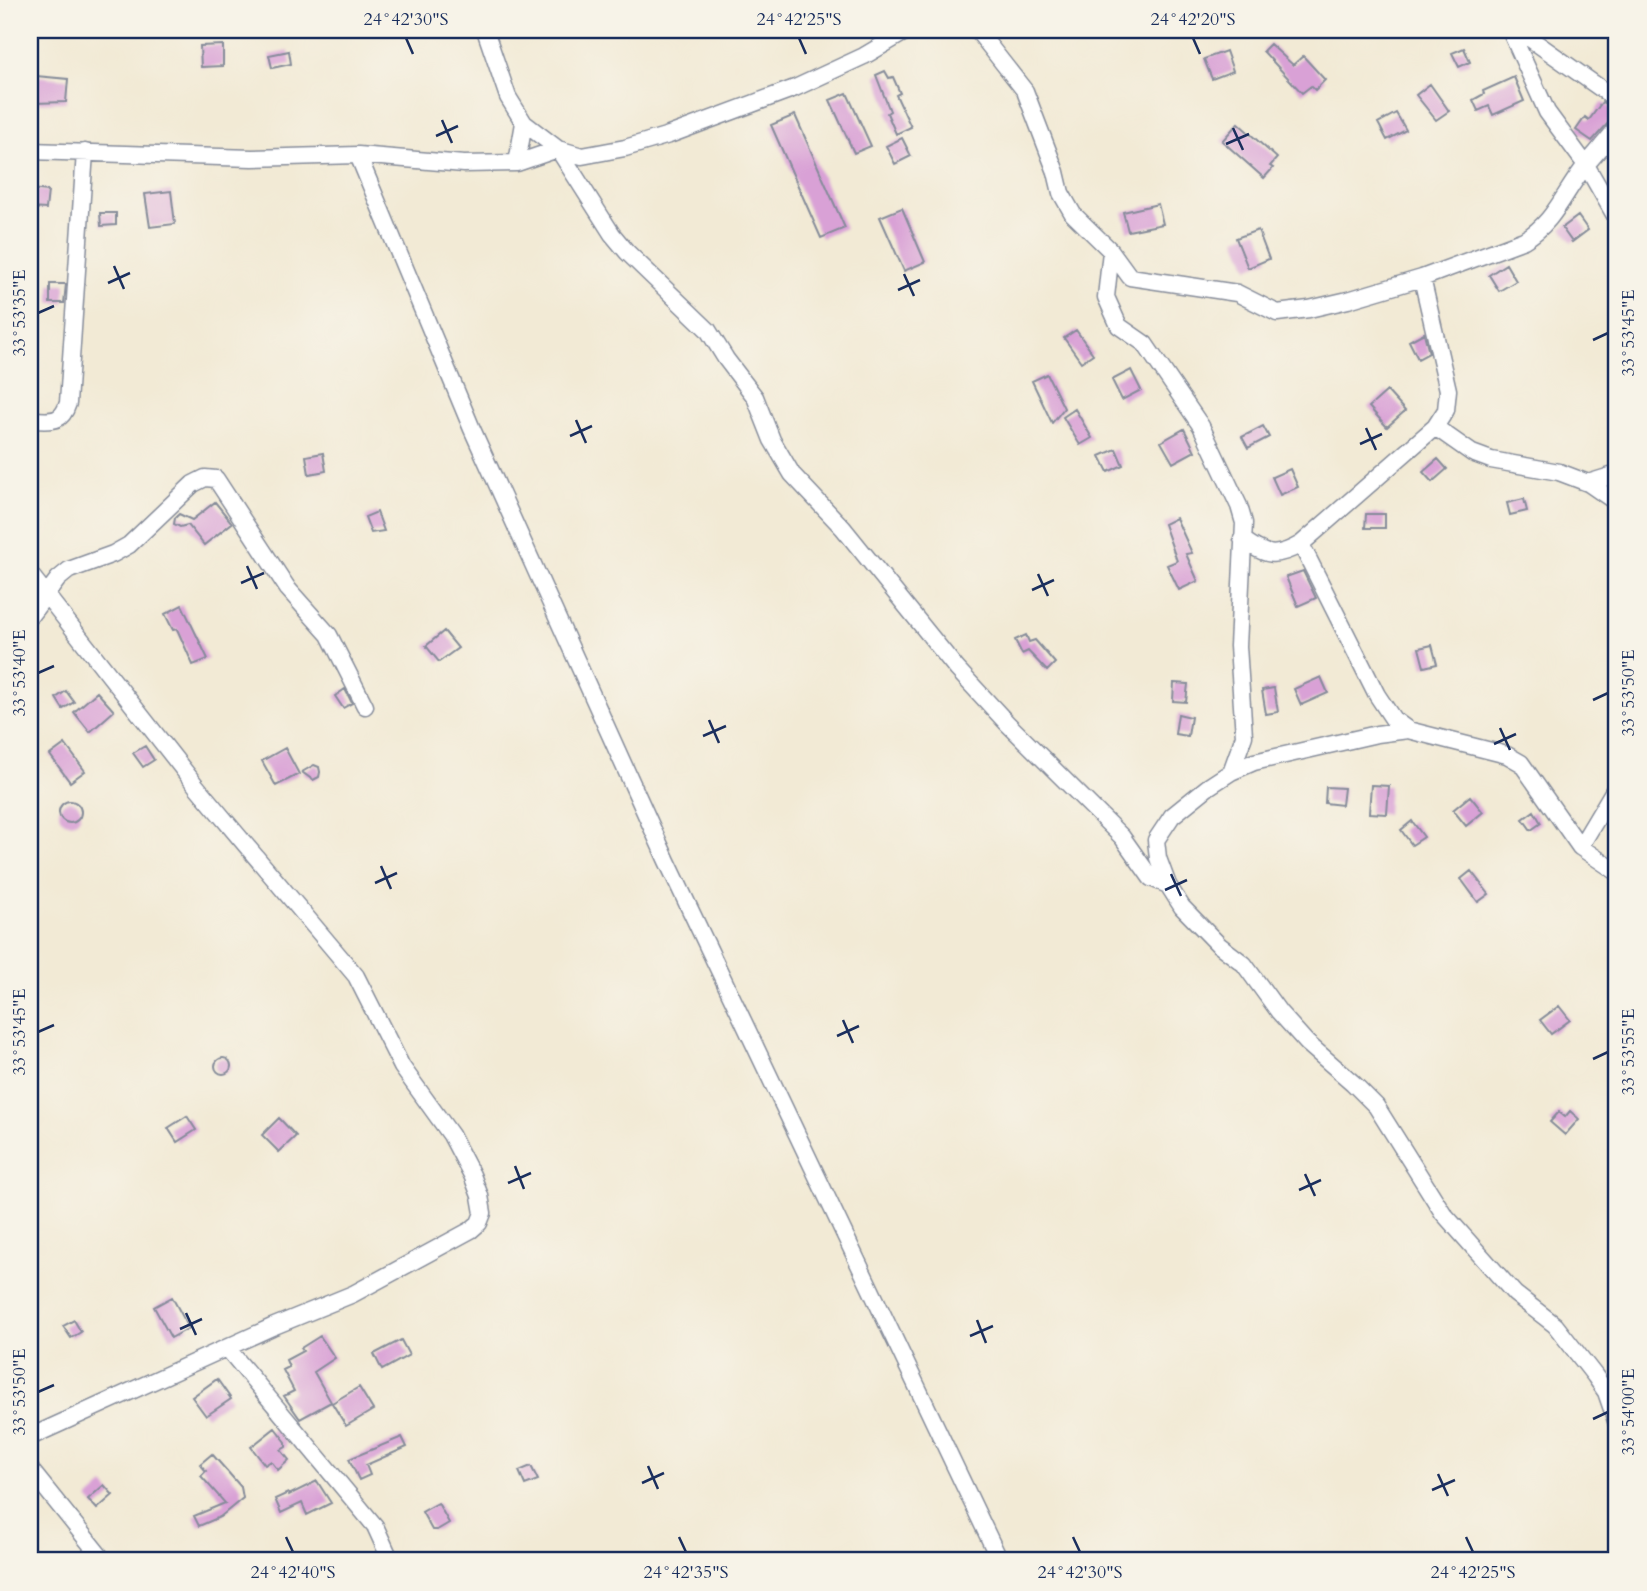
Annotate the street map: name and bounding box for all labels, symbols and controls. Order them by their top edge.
text: 24°42'30"S [364,7,448,32]
text: 24°42'25"S [757,7,841,32]
text: 24°42'20"S [1151,7,1235,32]
text: 33°53'35"E [7,269,32,357]
text: 33°53'45"E [1616,289,1641,377]
text: 33°53'40"E [7,629,32,717]
text: 33°53'50"E [1616,649,1641,737]
text: 33°53'45"E [7,988,32,1076]
text: 33°53'55"E [1616,1008,1641,1096]
text: 33°53'50"E [7,1348,32,1436]
text: 33°54'00"E [1616,1368,1641,1456]
text: 24°42'40"S [251,1560,335,1585]
text: 24°42'35"S [644,1560,728,1585]
text: 24°42'30"S [1038,1560,1122,1585]
text: 24°42'25"S [1431,1560,1515,1585]

